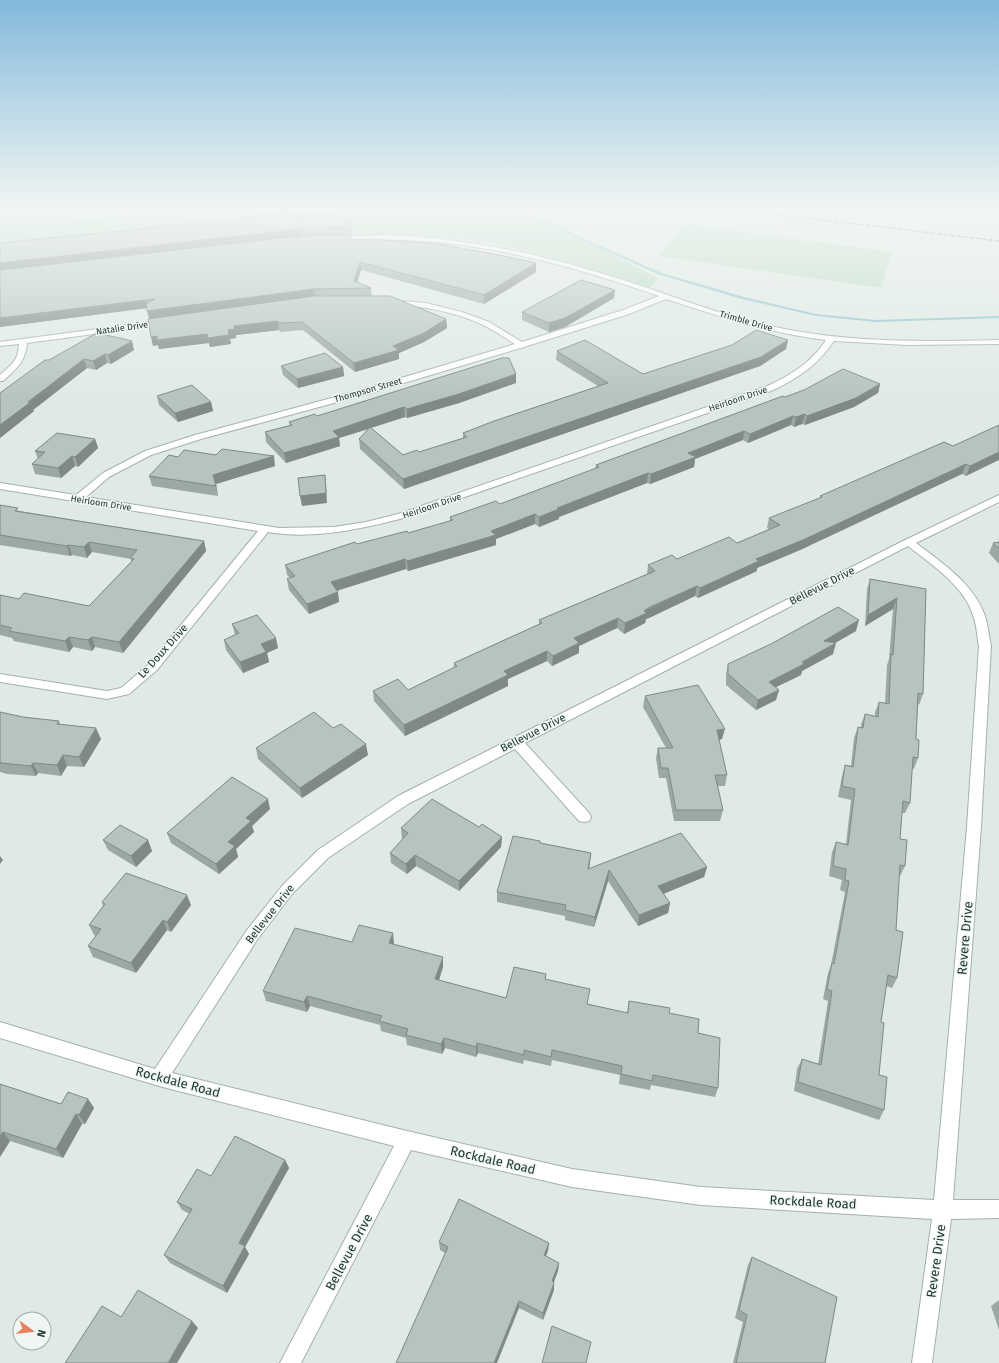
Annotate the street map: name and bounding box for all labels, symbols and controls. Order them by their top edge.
street label: Trimble Drive [718,309,774,333]
street label: Natalie Drive [95,319,149,337]
street label: Thompson Street [333,375,404,404]
street label: Heirloom Drive [707,384,769,414]
street label: Heirloom Drive [401,491,463,521]
street label: Heirloom Drive [70,493,132,513]
street label: Bellevue Drive [787,564,857,608]
street label: Le Doux Drive [135,621,191,681]
street label: Bellevue Drive [498,711,568,755]
street label: Bellevue Drive [243,882,297,946]
street label: Revere Drive [954,901,976,975]
street label: Rockdale Road [134,1063,222,1101]
street label: Rockdale Road [449,1143,537,1177]
street label: Rockdale Road [769,1192,857,1212]
street label: Bellevue Drive [323,1211,375,1293]
street label: Revere Drive [923,1223,949,1299]
north arrow [12,1311,52,1351]
text: N [34,1328,48,1339]

